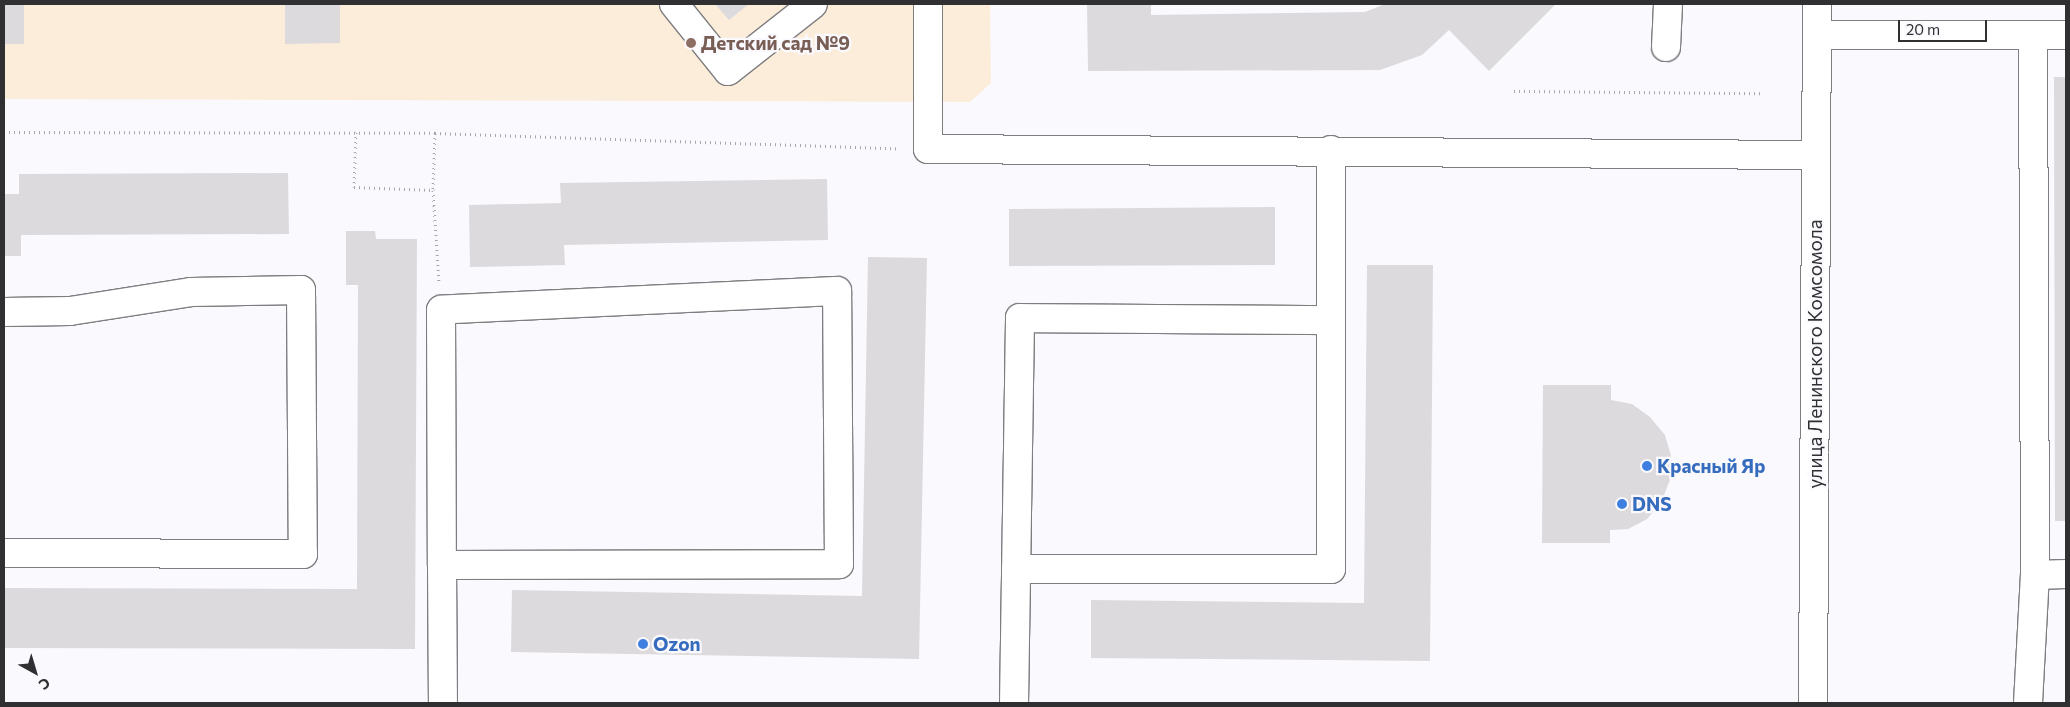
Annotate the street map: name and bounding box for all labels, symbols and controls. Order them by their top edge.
scale bar [1900,10,1989,42]
text: 20 m [1906,20,1940,38]
place label: Детский сад №9 [701,32,850,54]
marker: Детский сад №9 [685,37,697,49]
street label: улица Ленинского Комсомола [1804,219,1826,489]
place label: Красный Яр [1657,455,1765,477]
marker: Красный Яр [1641,460,1653,472]
place label: DNS [1632,493,1672,515]
marker: DNS [1616,498,1628,510]
place label: Ozon [653,633,701,655]
marker: Ozon [637,638,649,650]
north arrow [10,647,60,697]
text: С [36,674,54,694]

